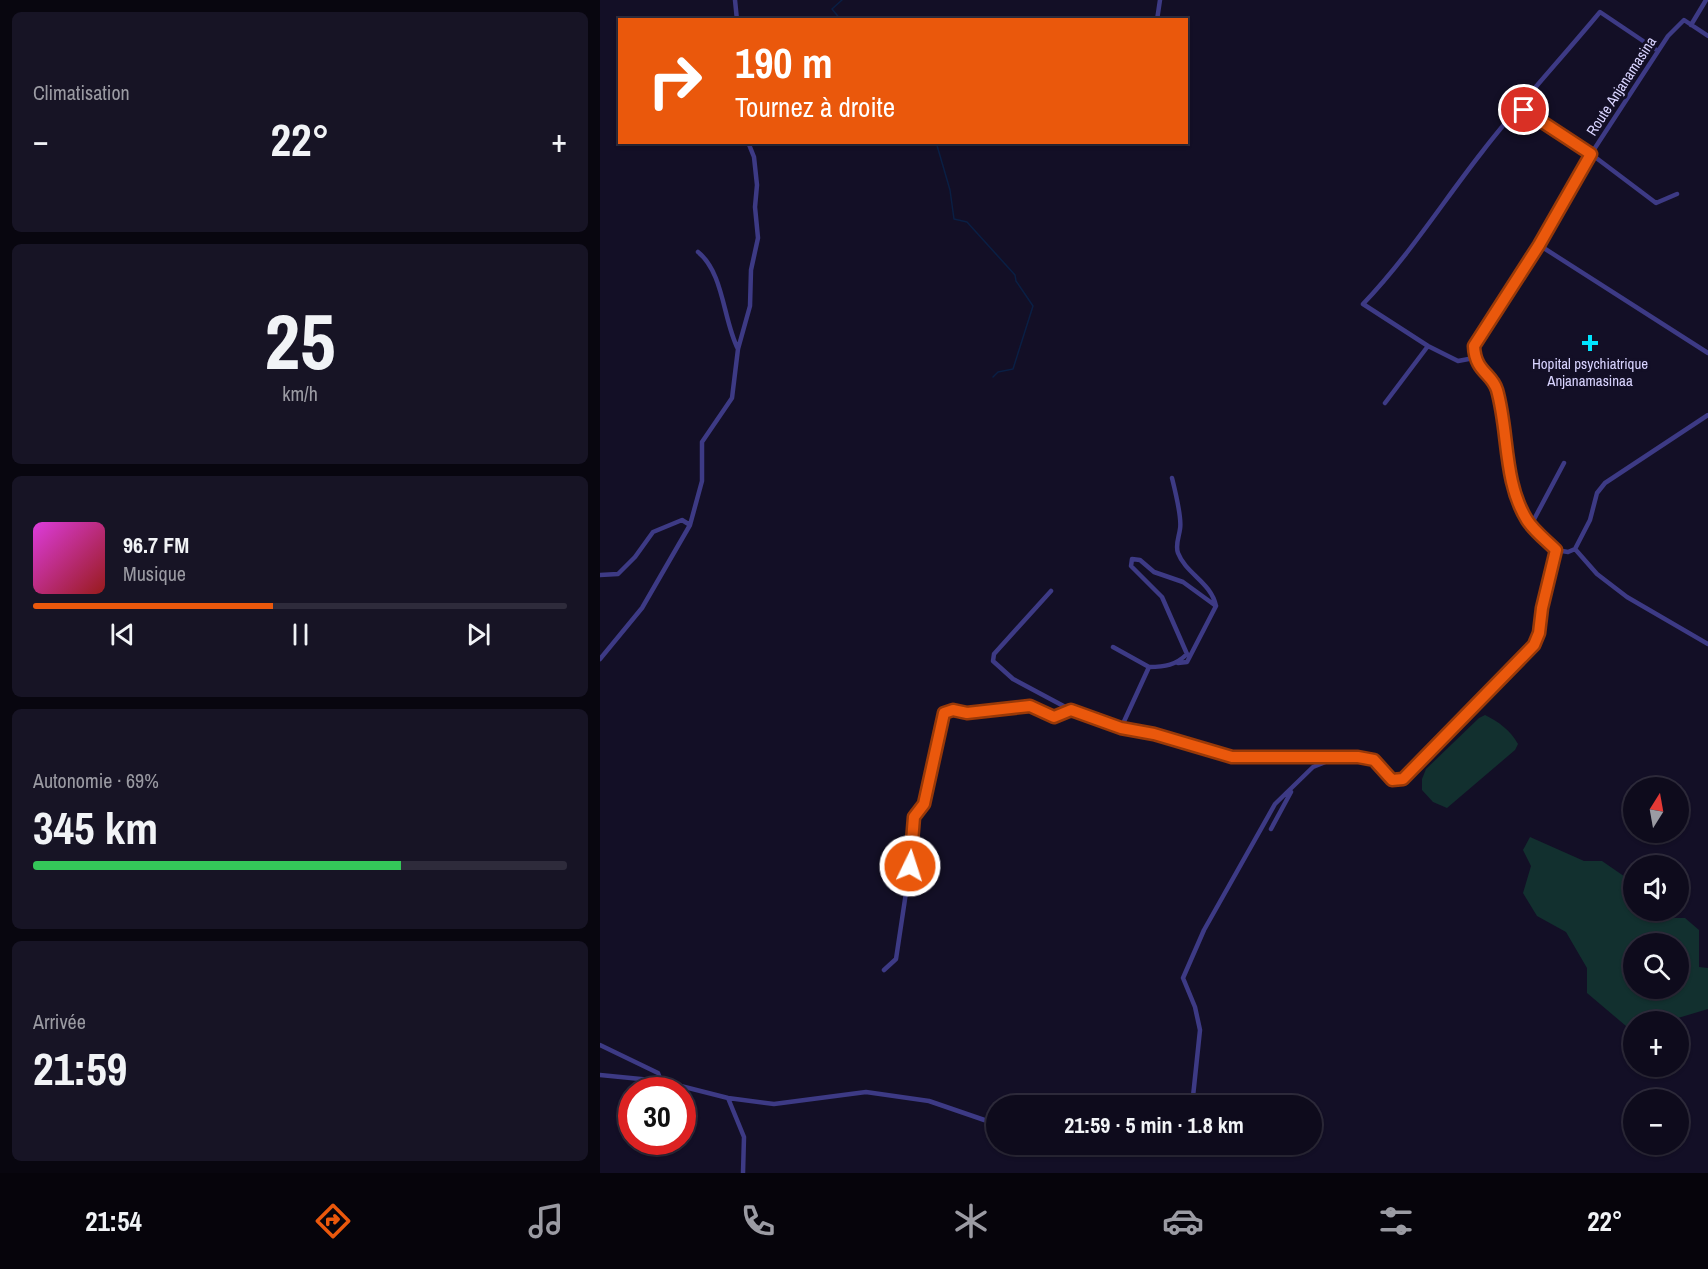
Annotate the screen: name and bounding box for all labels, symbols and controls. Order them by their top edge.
street label: Route Anjanamasina [1581,32,1661,140]
text: 190 m [735,35,833,91]
icon: right [636,42,714,120]
text: Climatisation [33,79,130,106]
pin [1498,84,1549,135]
text: Tournez à droite [735,89,895,125]
icon: arrive [1507,93,1540,126]
text: 22° [270,109,330,170]
text: − [33,118,49,162]
text: + [551,118,567,162]
text: 25 [264,288,336,393]
marker: Hopital psychiatrique Anjanamasinaa [1581,334,1599,352]
place label: Hopital psychiatrique Anjanamasinaa [1532,353,1648,391]
text: km/h [282,380,318,407]
text: 96.7 FM [123,530,189,560]
text: Musique [123,560,186,587]
icon: previous [106,618,139,651]
icon: pause [284,618,317,651]
icon: next [462,618,495,651]
text: Autonomie · 69% [33,767,159,794]
north arrow [1623,777,1689,843]
map controls [1623,777,1689,1155]
text: 345 km [33,797,158,858]
position arrow [878,834,942,898]
button: sound [1623,855,1689,921]
button: search [1623,933,1689,999]
text: Arrivée [33,1008,86,1035]
button: + [1623,1011,1689,1077]
text: 21:59 [33,1038,127,1099]
speed limit sign: 30 [618,1077,696,1155]
button: − [1623,1089,1689,1155]
text: 21:59 · 5 min · 1.8 km [1064,1110,1244,1140]
icon: directions [312,1200,354,1242]
icon: music [525,1200,567,1242]
icon: phone [737,1200,779,1242]
icon: climate [950,1200,992,1242]
icon: car [1162,1200,1204,1242]
icon: filters [1375,1200,1417,1242]
text: 21:54 [85,1203,142,1239]
text: 22° [1587,1203,1623,1239]

